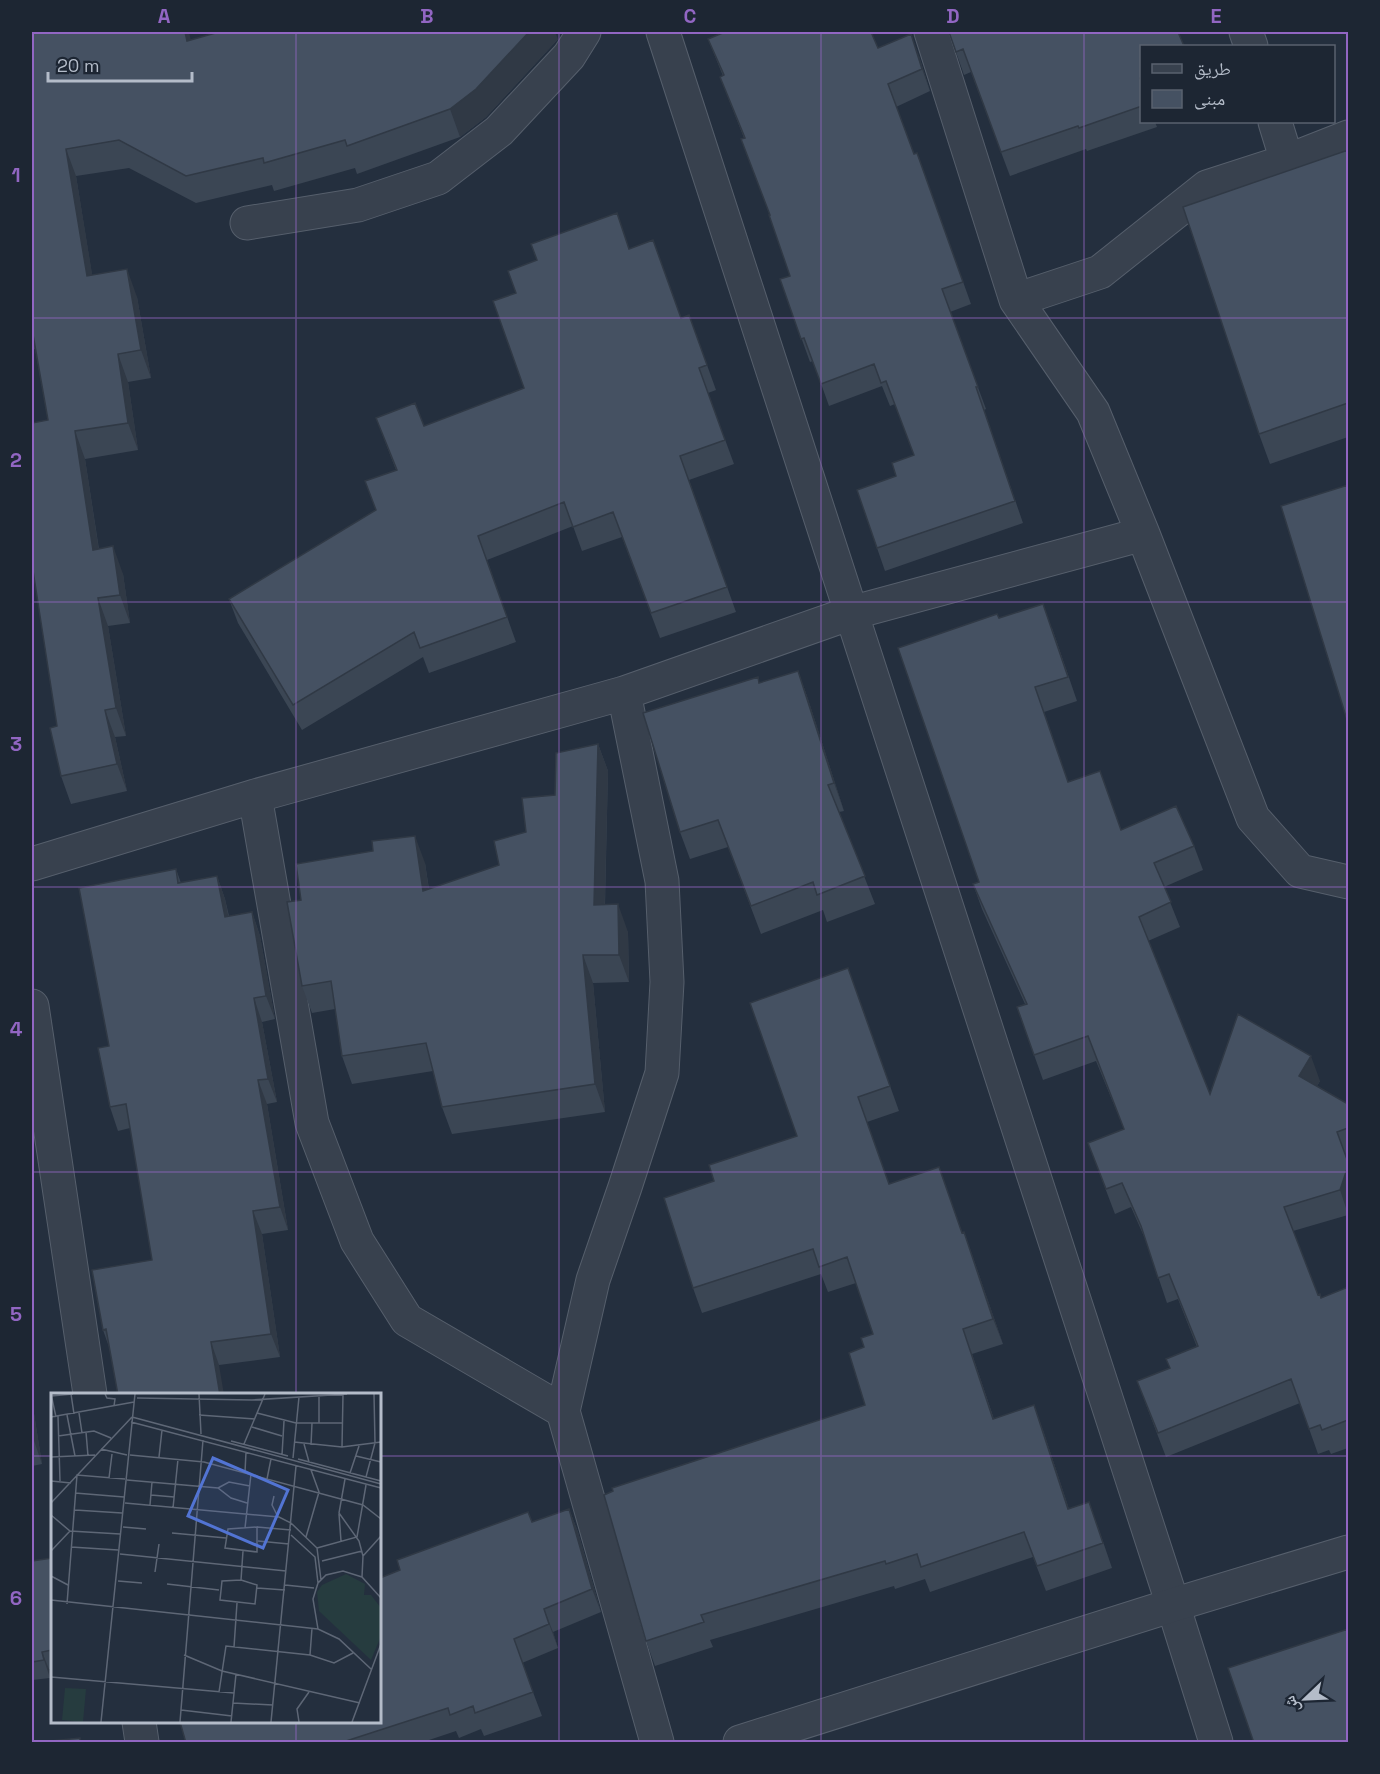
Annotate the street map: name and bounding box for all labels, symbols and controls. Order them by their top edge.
text: A [158,3,171,29]
text: B [420,3,434,29]
text: C [684,3,697,29]
text: D [946,3,960,29]
text: E [1210,3,1222,29]
scale bar [48,45,192,83]
legend [1140,45,1335,123]
text: 20 m [57,54,100,77]
text: طريق [1194,57,1231,80]
text: مبنى [1194,87,1225,110]
text: 1 [11,162,21,188]
text: 2 [10,447,22,473]
text: 3 [10,731,22,757]
text: 4 [10,1016,23,1042]
text: 5 [10,1301,22,1327]
inset map [51,1393,381,1723]
text: 6 [10,1585,22,1611]
north arrow [1275,1669,1335,1729]
text: ش [1279,1693,1305,1717]

